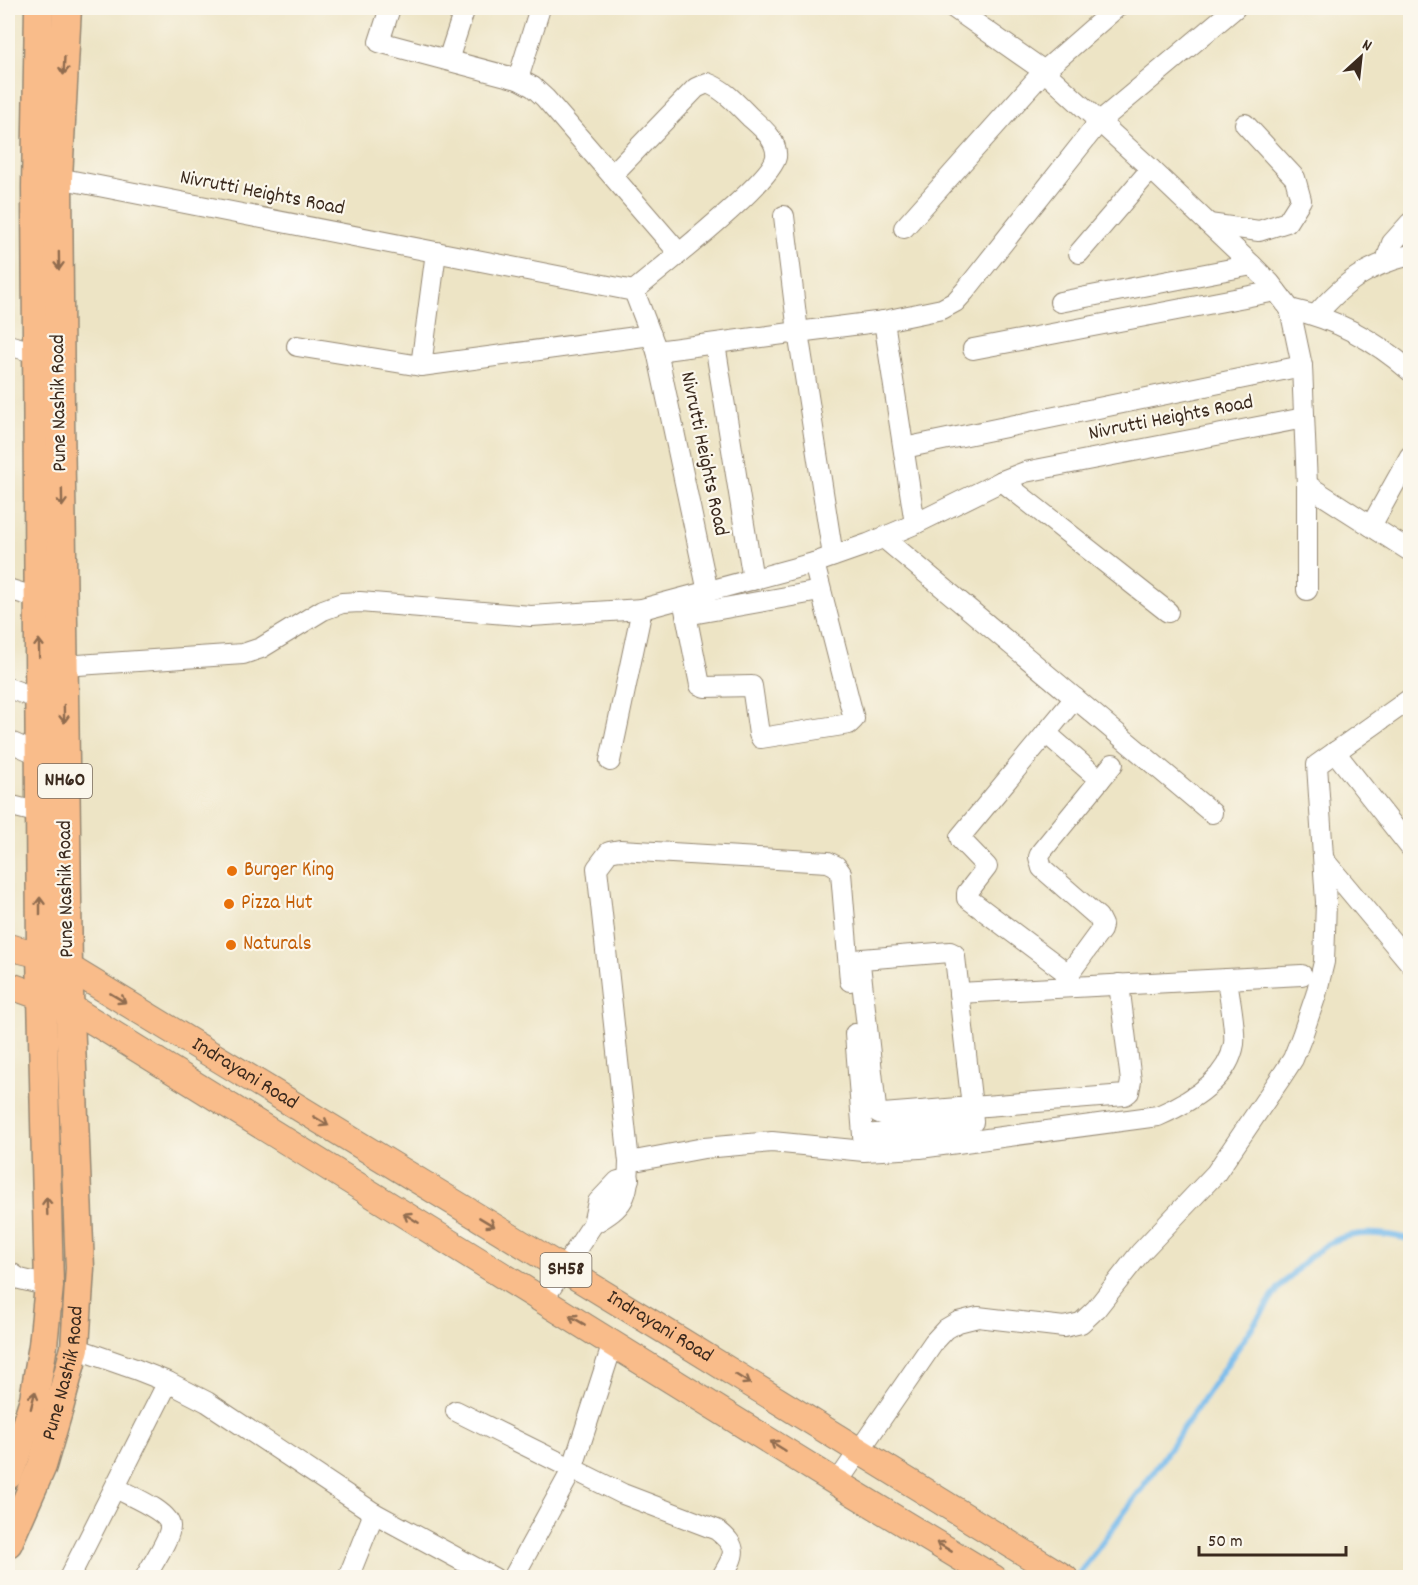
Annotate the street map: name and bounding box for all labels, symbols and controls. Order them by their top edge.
north arrow [1331,27,1391,87]
text: N [1358,34,1376,58]
one-way arrow [58,55,69,75]
street label: Nivrutti Heights Road [177,163,347,225]
one-way arrow [53,250,65,270]
street label: Pune Nashik Road [44,334,76,472]
street label: Nivrutti Heights Road [671,369,735,539]
street label: Nivrutti Heights Road [1086,388,1256,450]
one-way arrow [56,487,68,507]
one-way arrow [33,639,45,659]
one-way arrow [58,703,69,723]
road number: NH60 [38,764,92,798]
street label: Pune Nashik Road [51,820,83,958]
place label: Burger King [244,856,334,886]
marker: Burger King [225,864,239,878]
place label: Pizza Hut [241,889,313,919]
one-way arrow [34,897,46,917]
marker: Pizza Hut [222,897,236,911]
place label: Naturals [243,930,312,960]
marker: Naturals [224,938,238,952]
one-way arrow [109,992,126,1004]
street label: Indrayani Road [185,1031,303,1118]
one-way arrow [312,1116,329,1128]
one-way arrow [41,1197,52,1217]
one-way arrow [403,1212,420,1224]
one-way arrow [478,1217,495,1229]
road number: SH58 [540,1253,592,1287]
street label: Indrayani Road [600,1284,718,1372]
street label: Pune Nashik Road [35,1305,93,1444]
one-way arrow [569,1314,586,1326]
one-way arrow [734,1374,751,1386]
one-way arrow [27,1391,39,1410]
one-way arrow [770,1439,787,1451]
scale bar [1199,1519,1346,1557]
text: 50 m [1208,1530,1243,1555]
one-way arrow [936,1541,953,1553]

